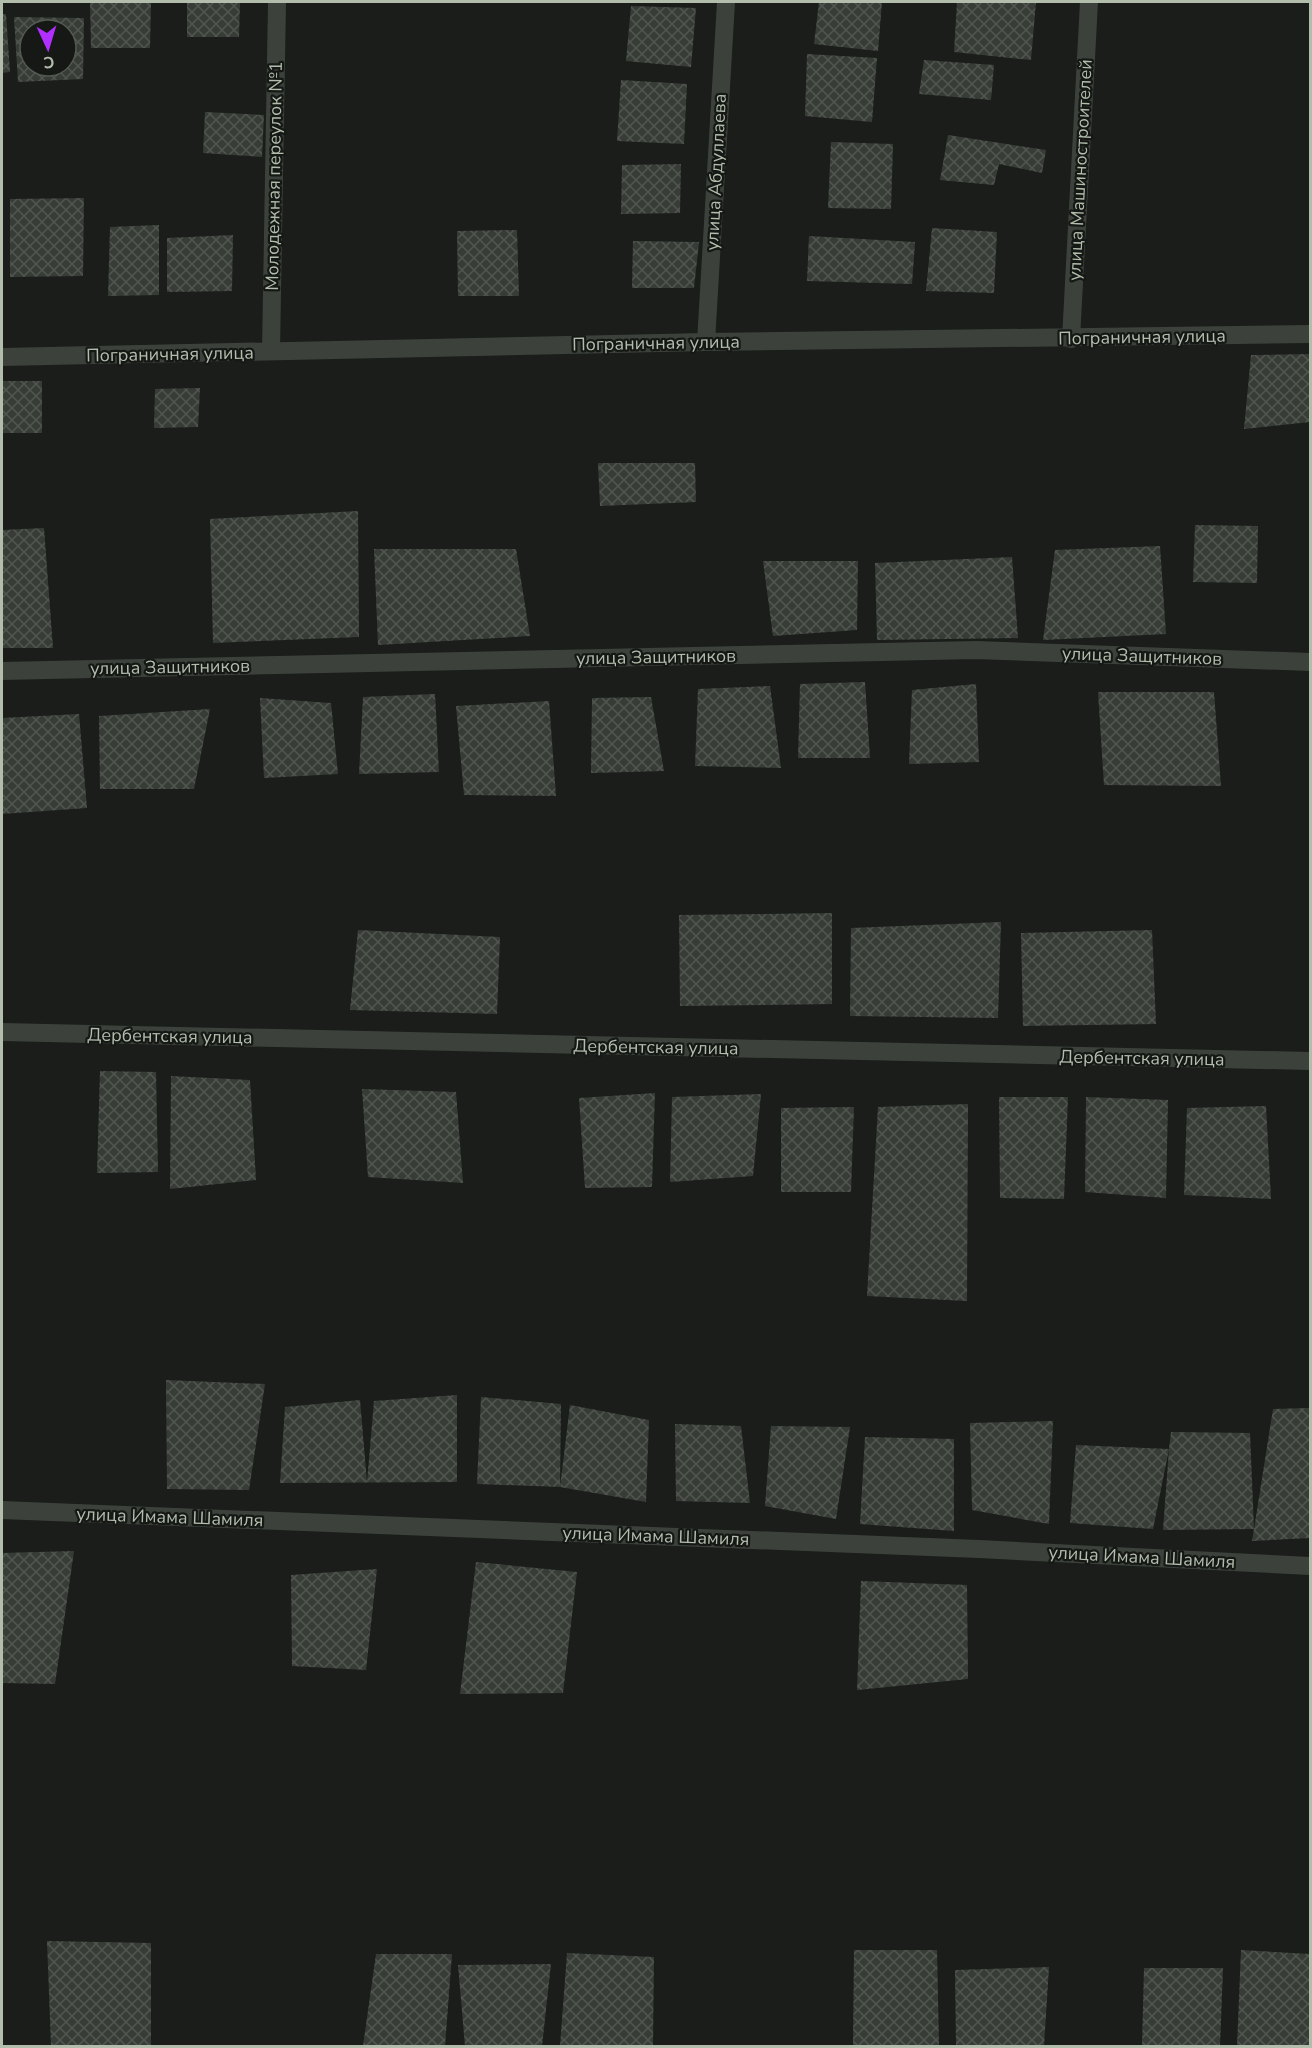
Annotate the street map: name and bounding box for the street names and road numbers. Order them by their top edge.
street label: улица Машиностроителей [1062,59,1098,281]
street label: Молодежная переулок №1 [260,61,288,291]
street label: улица Абдуллаева [700,93,732,251]
street label: Пограничная улица [1058,324,1226,350]
street label: Пограничная улица [572,330,740,356]
street label: Пограничная улица [86,341,254,367]
street label: улица Защитников [1062,641,1223,671]
street label: улица Защитников [576,644,736,670]
street label: улица Защитников [90,654,250,680]
street label: Дербентская улица [87,1023,253,1049]
street label: Дербентская улица [573,1034,739,1060]
street label: Дербентская улица [1059,1045,1225,1071]
street label: улица Имама Шамиля [76,1502,264,1532]
street label: улица Имама Шамиля [562,1521,750,1551]
street label: улица Имама Шамиля [1048,1540,1236,1574]

